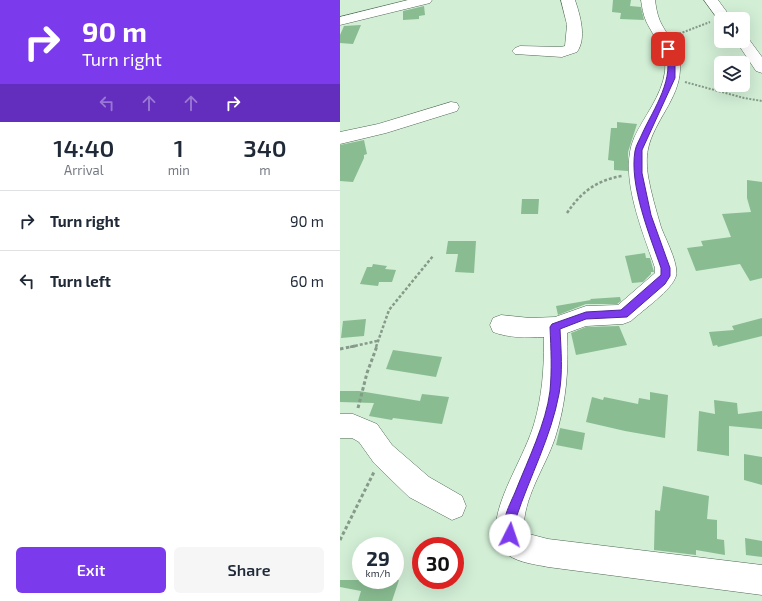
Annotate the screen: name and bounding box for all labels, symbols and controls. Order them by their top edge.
map controls [714,12,750,92]
button: sound [714,12,750,48]
text: 90 m [82,14,147,48]
icon: right [16,16,68,68]
pin [651,32,685,66]
icon: arrive [657,38,679,60]
text: Turn right [82,48,162,70]
button: layers [714,56,750,92]
icon: left [96,92,118,114]
icon: ahead [138,92,160,114]
icon: ahead [180,92,202,114]
icon: right [222,92,244,114]
text: 14:40 [53,133,114,162]
text: 1 [174,133,184,162]
text: 340 [243,133,287,162]
text: Arrival [64,162,104,178]
text: min [168,162,190,178]
text: m [259,162,271,178]
icon: right [16,210,38,232]
text: Turn right [50,212,120,230]
text: 90 m [290,212,324,230]
icon: left [16,270,38,292]
text: Turn left [50,272,111,290]
text: 60 m [290,272,324,290]
position arrow [489,514,531,556]
speed limit sign: 30 [412,537,464,589]
text: 29 [366,546,390,570]
button: Exit [16,547,166,593]
button: Share [174,547,324,593]
text: km/h [366,567,390,579]

